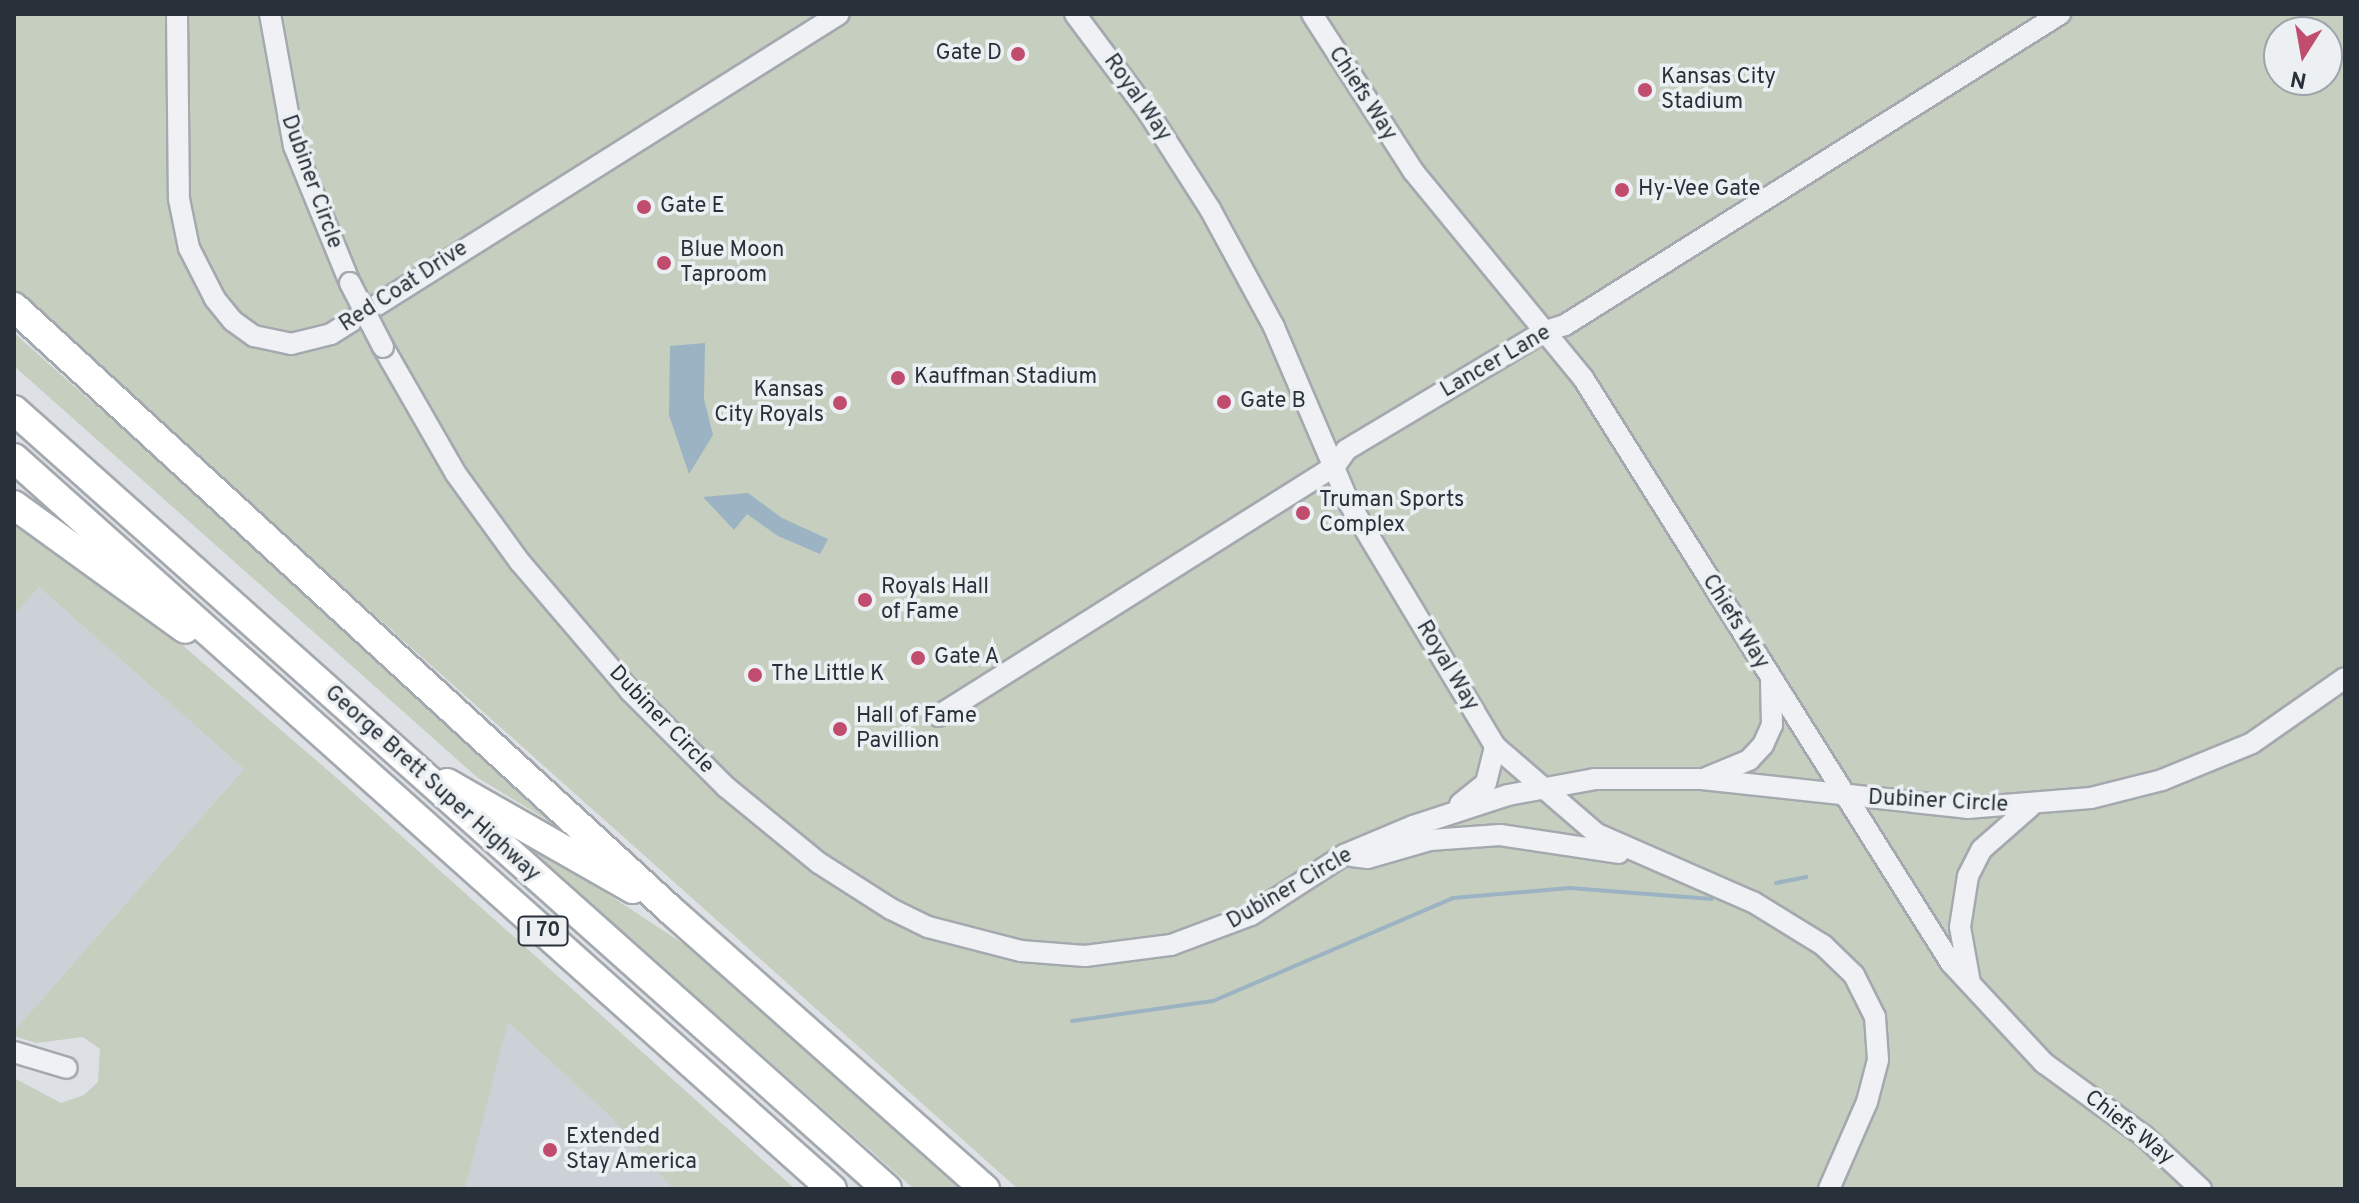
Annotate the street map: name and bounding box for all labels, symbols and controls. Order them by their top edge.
north arrow [2263,16,2343,96]
place label: Gate D [936,41,1002,67]
street label: Chiefs Way [1322,42,1402,146]
marker: Gate D [1009,45,1027,63]
street label: Royal Way [1097,49,1177,147]
text: N [2288,63,2309,93]
place label: Kansas City Stadium [1661,64,1776,116]
marker: Kansas City Stadium [1636,81,1654,99]
street label: Dubiner Circle [275,112,347,252]
place label: Hy-Vee Gate [1638,177,1760,203]
marker: Hy-Vee Gate [1613,181,1631,199]
place label: Gate E [660,194,725,220]
marker: Gate E [635,198,653,216]
street label: Red Coat Drive [335,236,473,338]
place label: Blue Moon Taproom [680,237,784,288]
marker: Blue Moon Taproom [655,254,673,272]
street label: Lancer Lane [1436,320,1556,404]
place label: Kauffman Stadium [914,365,1097,391]
marker: Kauffman Stadium [889,369,907,387]
place label: Kansas City Royals [714,377,824,428]
place label: Gate B [1240,389,1306,415]
marker: Gate B [1215,393,1233,411]
marker: Kansas City Royals [831,394,849,412]
place label: Truman Sports Complex [1319,487,1464,538]
marker: Truman Sports Complex [1294,504,1312,522]
street label: Chiefs Way [1695,570,1775,674]
place label: Royals Hall of Fame [881,574,989,626]
marker: Royals Hall of Fame [856,591,874,609]
street label: Royal Way [1410,616,1484,716]
place label: Gate A [934,645,1000,671]
marker: Gate A [909,649,927,667]
street label: Dubiner Circle [603,660,719,780]
place label: The Little K [771,662,885,688]
marker: The Little K [746,666,764,684]
street label: George Brett Super Highway [319,680,545,888]
place label: Hall of Fame Pavillion [856,703,977,754]
marker: Hall of Fame Pavillion [831,720,849,738]
street label: Dubiner Circle [1867,785,2009,819]
street label: Dubiner Circle [1223,843,1357,935]
road number: I 70 [517,915,569,947]
street label: Chiefs Way [2079,1085,2179,1171]
place label: Extended Stay America [566,1124,698,1176]
marker: Extended Stay America [541,1141,559,1159]

